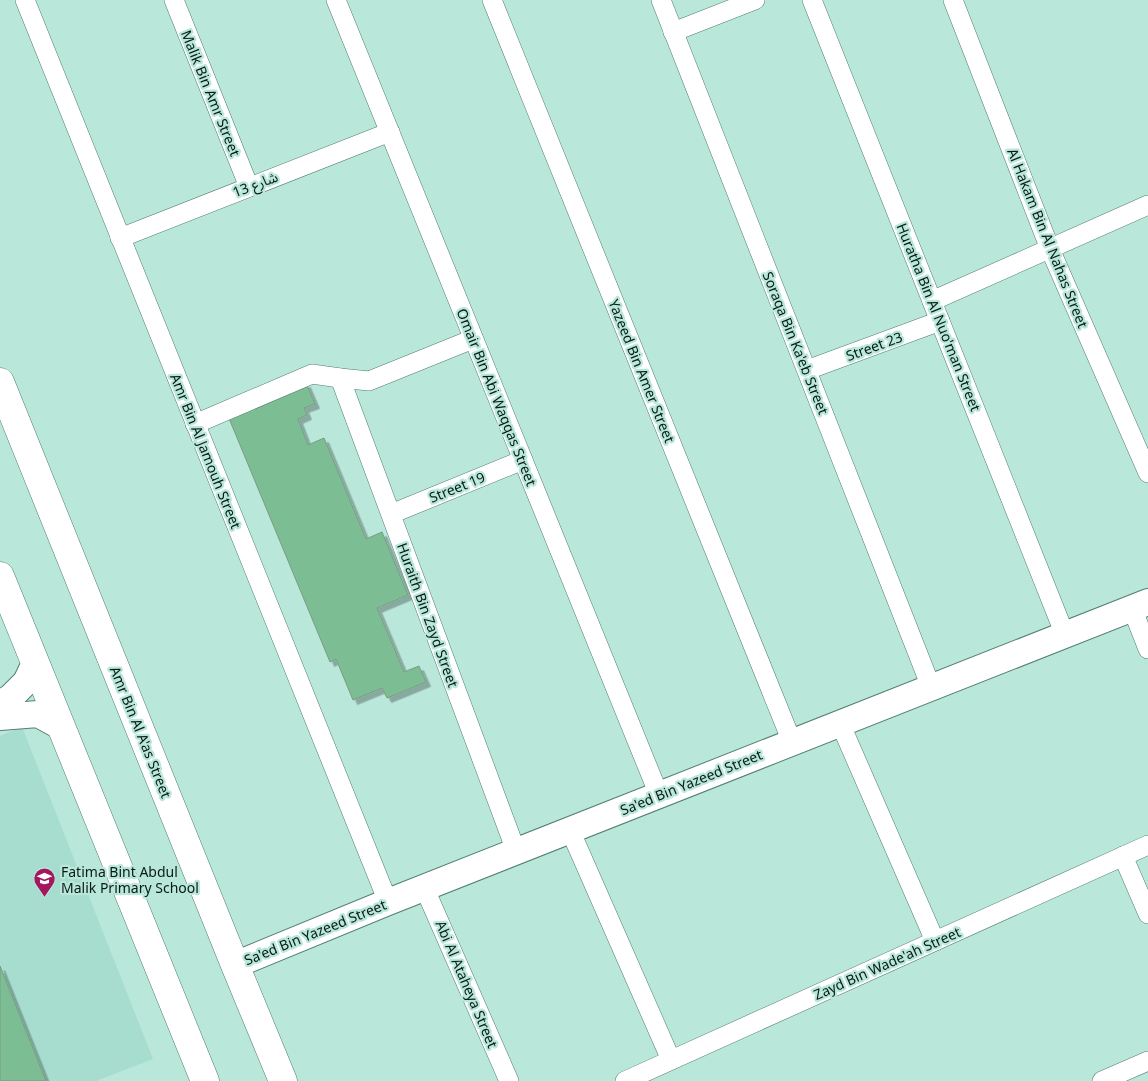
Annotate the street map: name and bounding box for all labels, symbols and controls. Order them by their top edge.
street label: Malik Bin Amr Street [177,27,245,159]
street label: Al Hakam Bin Al Nahas Street [1003,145,1093,331]
street label: شارع 13 [230,167,281,203]
street label: Huratha Bin Al Nuo'man Street [892,220,986,414]
street label: Soraqa Bin Ka'eb Street [759,269,833,417]
street label: Yazeed Bin Amer Street [605,296,679,446]
street label: Omair Bin Abi Waqqas Street [453,305,541,489]
street label: Street 23 [843,327,905,365]
street label: Amr Bin Al Jamouh Street [166,371,246,531]
street label: Street 19 [426,467,488,507]
street label: Huraith Bin Zayd Street [393,540,463,690]
street label: Amr Bin Al A'as Street [106,663,176,801]
street label: Sa'ed Bin Yazeed Street [617,745,765,819]
place label: Fatima Bint Abdul Malik Primary School [61,862,199,897]
school or university icon: Fatima Bint Abdul Malik Primary School [33,867,57,898]
street label: Sa'ed Bin Yazeed Street [241,895,389,969]
street label: Abi Al Ataheya Street [432,917,502,1051]
street label: Zayd Bin Wade'ah Street [810,922,964,1004]

